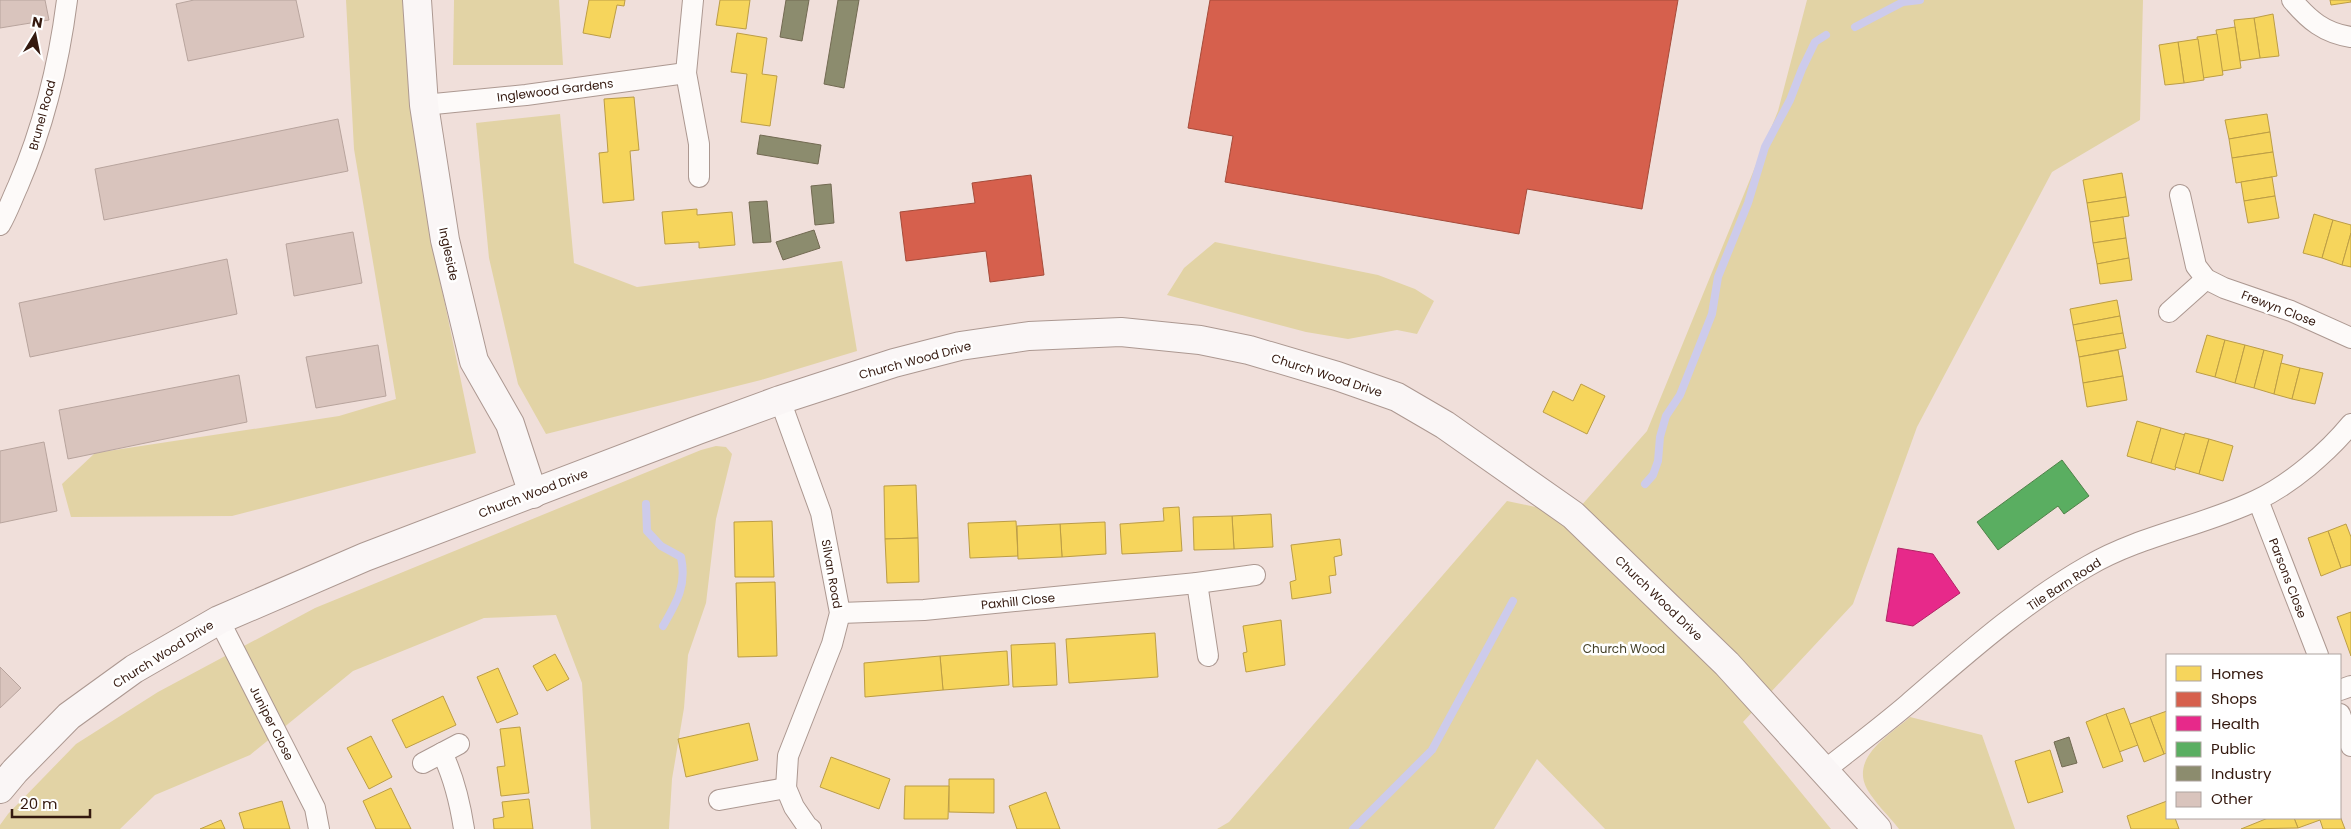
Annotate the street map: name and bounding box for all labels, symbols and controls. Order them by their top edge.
north arrow [10,10,60,60]
text: N [30,11,44,33]
street label: Inglewood Gardens [496,74,614,106]
street label: Brunel Road [24,78,60,152]
street label: Ingleside [435,226,463,282]
street label: Frewyn Close [2239,286,2319,330]
street label: Church Wood Drive [857,337,973,383]
street label: Church Wood Drive [1269,349,1385,401]
street label: Church Wood Drive [476,464,590,522]
street label: Parsons Close [2265,536,2311,620]
street label: Silvan Road [818,538,846,610]
street label: Church Wood Drive [1611,552,1707,644]
street label: Tile Barn Road [2024,554,2104,614]
street label: Paxhill Close [980,589,1056,613]
street label: Church Wood Drive [109,616,217,692]
park label: Church Wood [1583,640,1665,657]
legend [2166,654,2341,819]
text: Homes [2211,663,2264,684]
street label: Juniper Close [246,683,298,763]
text: Shops [2211,688,2257,709]
text: Health [2211,713,2260,734]
text: Public [2211,738,2256,759]
text: Industry [2211,763,2272,784]
scale bar [12,786,90,818]
text: Other [2211,788,2253,809]
text: 20 m [20,793,58,814]

